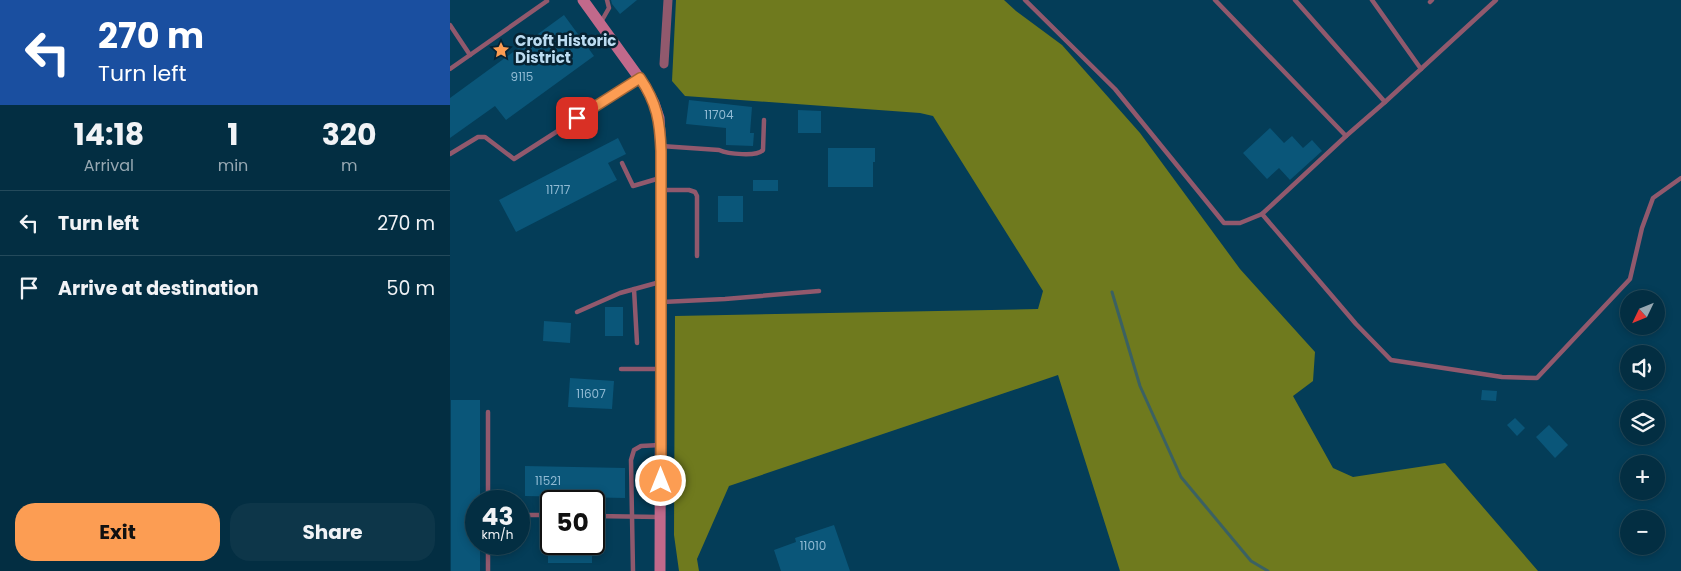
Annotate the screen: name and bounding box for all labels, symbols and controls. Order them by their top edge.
text: 270 m [98,11,204,60]
icon: left [15,20,80,85]
place label: Croft Historic District [515,30,616,68]
place icon: Croft Historic District [491,40,511,60]
text: Turn left [98,58,186,89]
house number: 9115 [511,68,533,85]
pin [556,97,598,139]
icon: arrive [563,104,591,132]
house number: 11704 [704,106,734,123]
text: 14:18 [73,113,144,156]
text: 1 [227,113,239,156]
text: 320 [322,113,377,156]
text: Arrival [84,154,134,177]
text: min [218,154,248,177]
text: m [341,154,357,177]
house number: 11717 [546,181,571,198]
icon: left [15,209,43,237]
text: Turn left [58,210,139,237]
text: 270 m [377,210,435,237]
icon: arrive [15,274,43,302]
text: Arrive at destination [58,275,259,302]
text: 50 m [386,275,435,302]
north arrow [1620,290,1665,335]
map controls [1620,290,1665,555]
button: sound [1620,345,1665,390]
house number: 11607 [576,385,606,402]
button: layers [1620,400,1665,445]
position arrow [634,454,686,506]
button: + [1620,455,1665,500]
house number: 11521 [535,472,561,489]
speed limit sign: 50 [540,490,605,555]
text: 43 [481,499,514,534]
button: Exit [15,503,220,561]
button: Share [230,503,435,561]
button: − [1620,510,1665,555]
text: km/h [482,526,513,543]
house number: 11010 [800,537,826,554]

